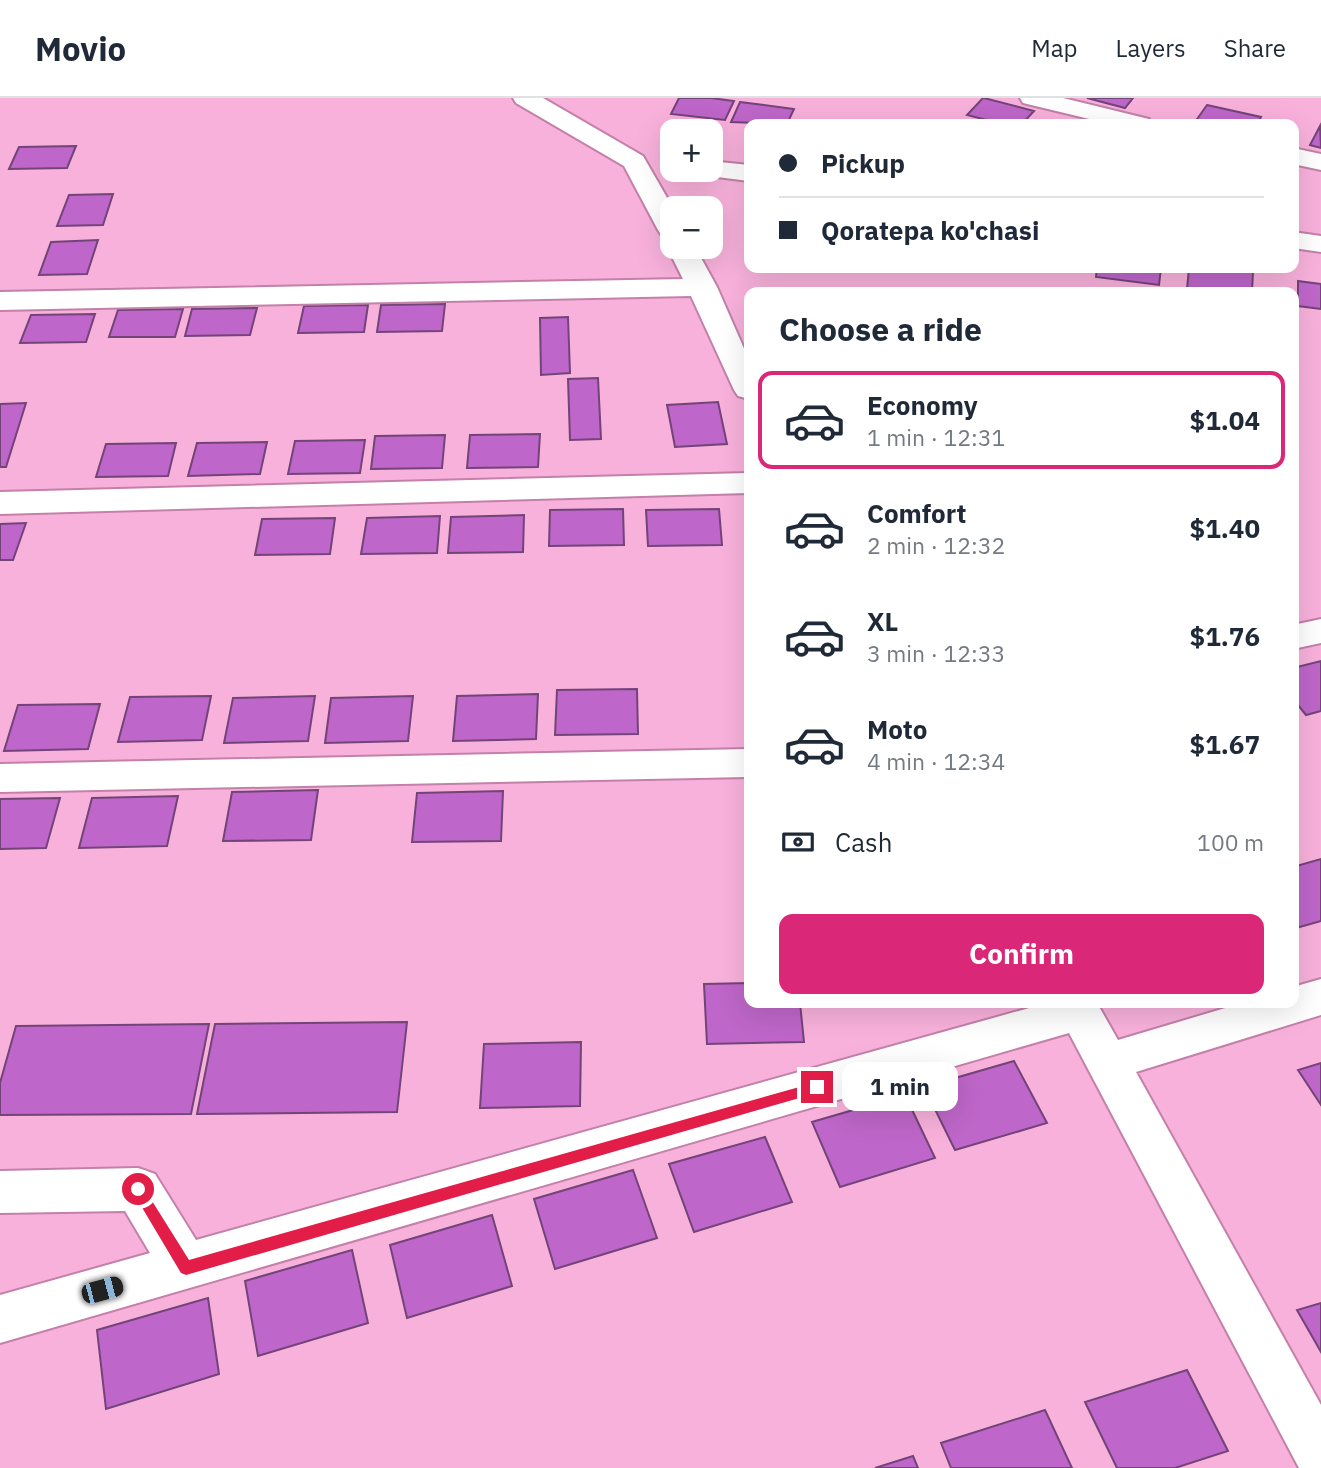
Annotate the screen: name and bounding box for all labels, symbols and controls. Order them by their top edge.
text: Movio [35,27,126,70]
text: Map [1031,32,1078,64]
text: Layers [1116,32,1186,64]
text: Share [1224,32,1286,64]
map controls [660,119,723,259]
button: + [660,119,723,182]
text: Pickup [821,146,905,180]
button: − [660,196,723,259]
text: Qoratepa ko'chasi [821,213,1039,247]
text: Choose a ride [779,308,982,350]
text: Economy [867,388,978,422]
icon: car [783,389,846,452]
text: $1.04 [1190,403,1260,437]
text: 1 min · 12:31 [867,422,1005,452]
text: Comfort [867,496,966,530]
icon: car [783,497,846,560]
text: $1.40 [1190,511,1260,545]
text: 2 min · 12:32 [867,530,1005,560]
text: XL [867,604,898,638]
icon: car [783,605,846,668]
text: $1.76 [1190,619,1260,653]
text: 3 min · 12:33 [867,638,1005,668]
text: Moto [867,712,927,746]
icon: car [783,713,846,776]
text: $1.67 [1190,727,1260,761]
text: 4 min · 12:34 [867,746,1005,776]
icon: cash [779,823,817,861]
text: Cash [835,825,892,859]
text: 100 m [1197,827,1264,857]
button: Confirm [779,914,1264,994]
callout: 1 min [842,1062,957,1112]
route end [801,1071,833,1103]
text: 1 min [870,1071,930,1101]
route start [122,1173,154,1205]
car [79,1274,126,1306]

